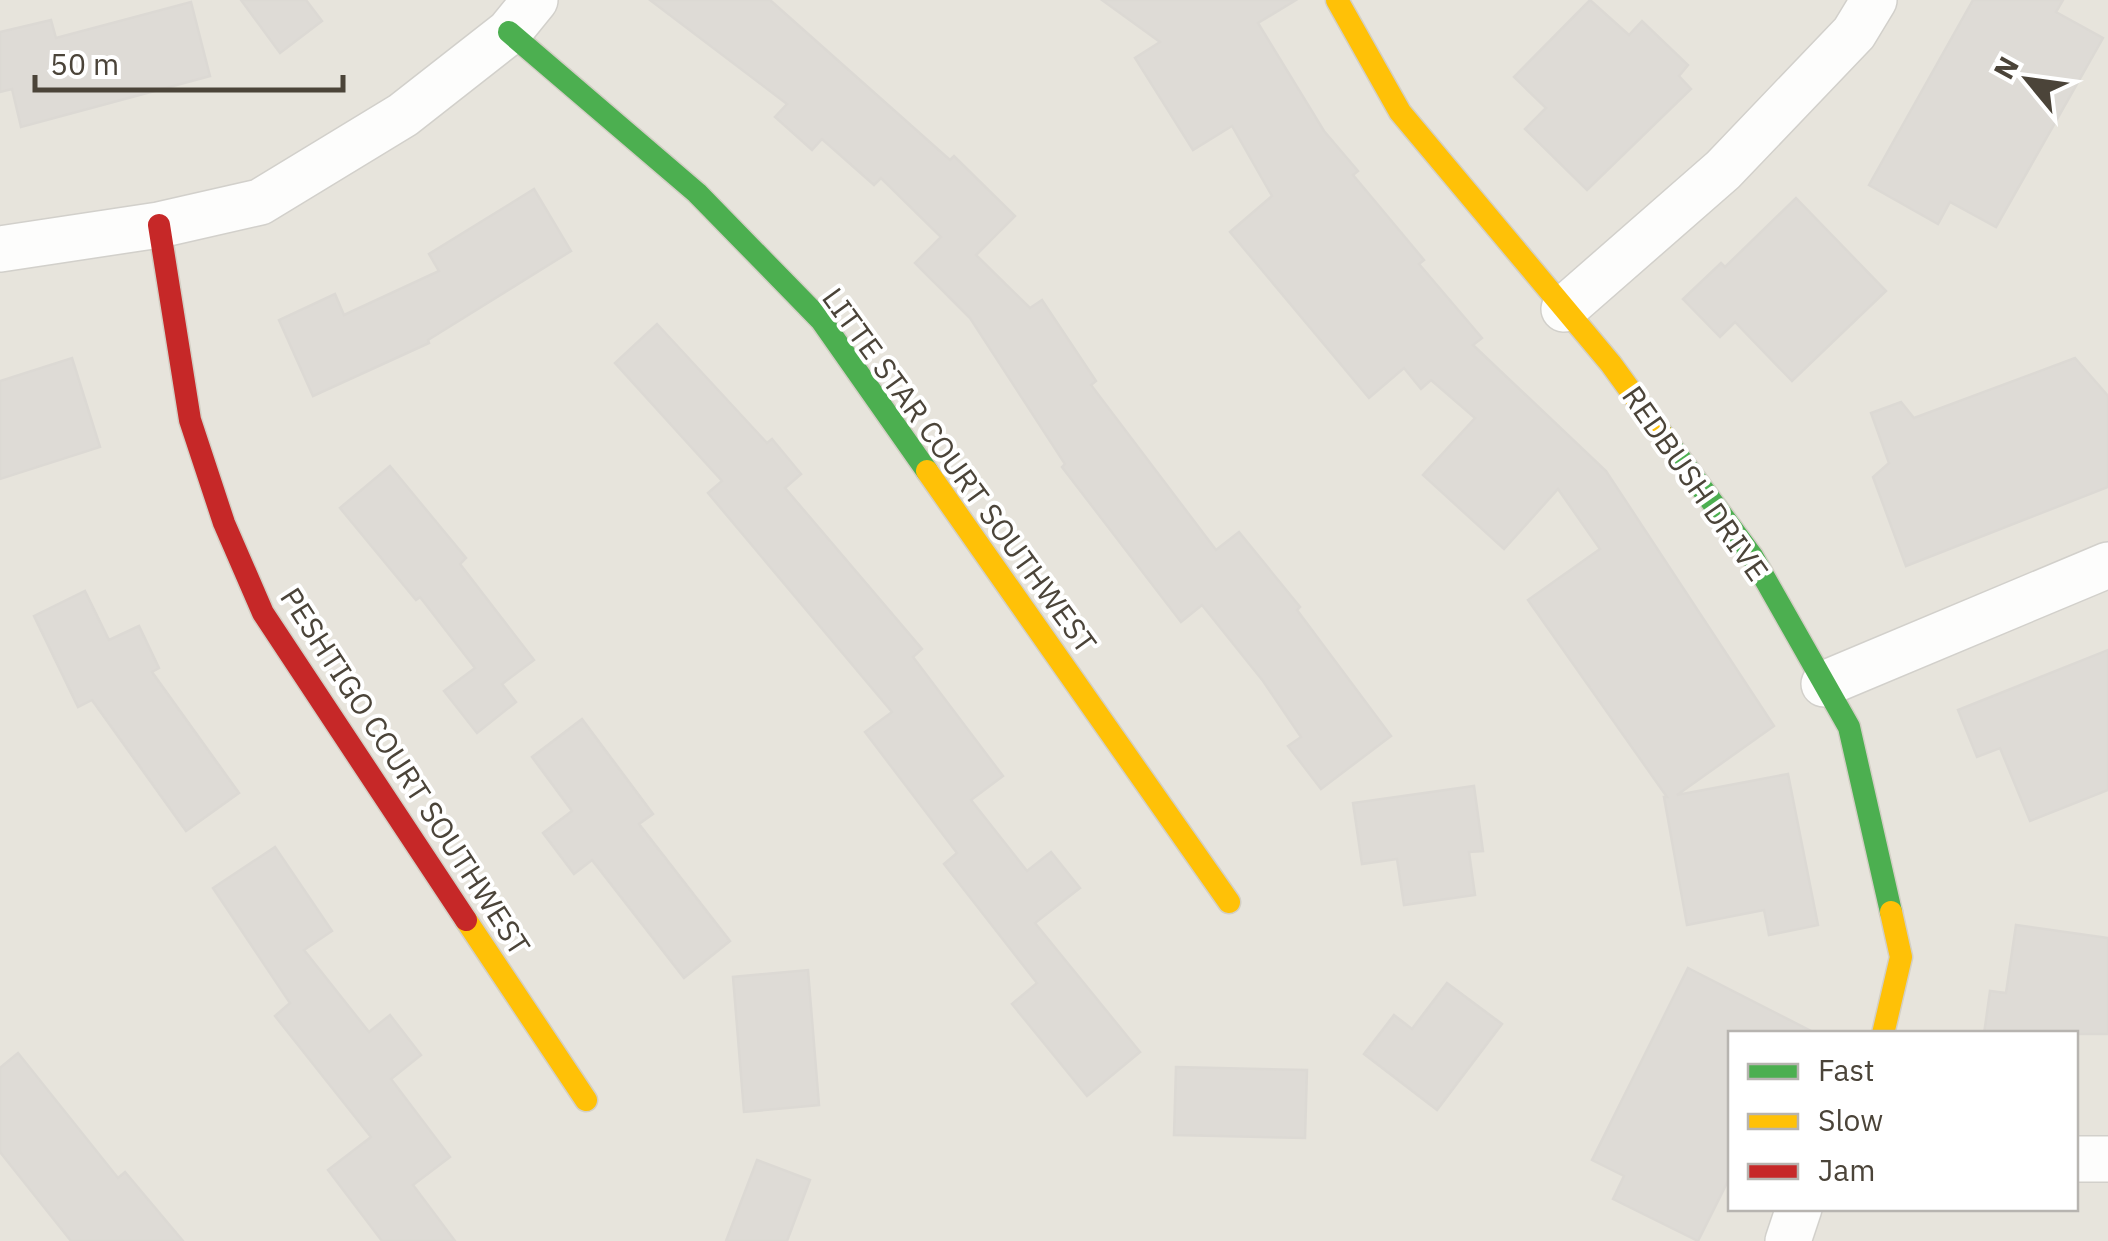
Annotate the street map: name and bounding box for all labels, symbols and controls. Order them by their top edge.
scale bar [35,30,342,92]
north arrow [1978,30,2078,130]
text: 50 m [50,44,119,83]
text: N [1985,50,2027,85]
street label: LITTE STAR COURT SOUTHWEST [814,280,1106,660]
street label: REDBUSH DRIVE [1614,378,1778,588]
street label: PESHTIGO COURT SOUTHWEST [272,580,540,962]
legend [1728,1031,2078,1211]
text: Fast [1818,1050,1875,1089]
text: Slow [1818,1100,1883,1139]
text: Jam [1818,1150,1876,1189]

